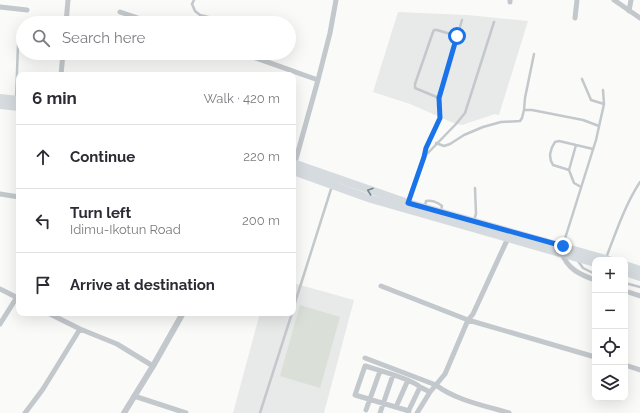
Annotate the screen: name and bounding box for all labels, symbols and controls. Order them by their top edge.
search box [16,16,296,60]
icon: search [30,27,52,49]
route start [448,27,466,45]
text: Search here [62,29,145,47]
text: 6 min [32,88,77,108]
text: Walk · 420 m [203,91,280,106]
icon: ahead [32,146,54,168]
text: Continue [70,148,135,166]
text: 220 m [243,149,280,164]
one-way arrow [367,187,374,196]
text: Turn left [70,204,131,222]
icon: left [32,210,54,232]
text: 200 m [242,213,280,228]
text: Idimu-Ikotun Road [70,222,181,237]
route end [554,237,572,255]
map controls [592,257,628,401]
button: + [592,257,628,293]
icon: arrive [32,274,54,296]
text: Arrive at destination [70,276,215,294]
button: − [592,293,628,329]
button: locate [592,329,628,365]
button: layers [592,365,628,401]

